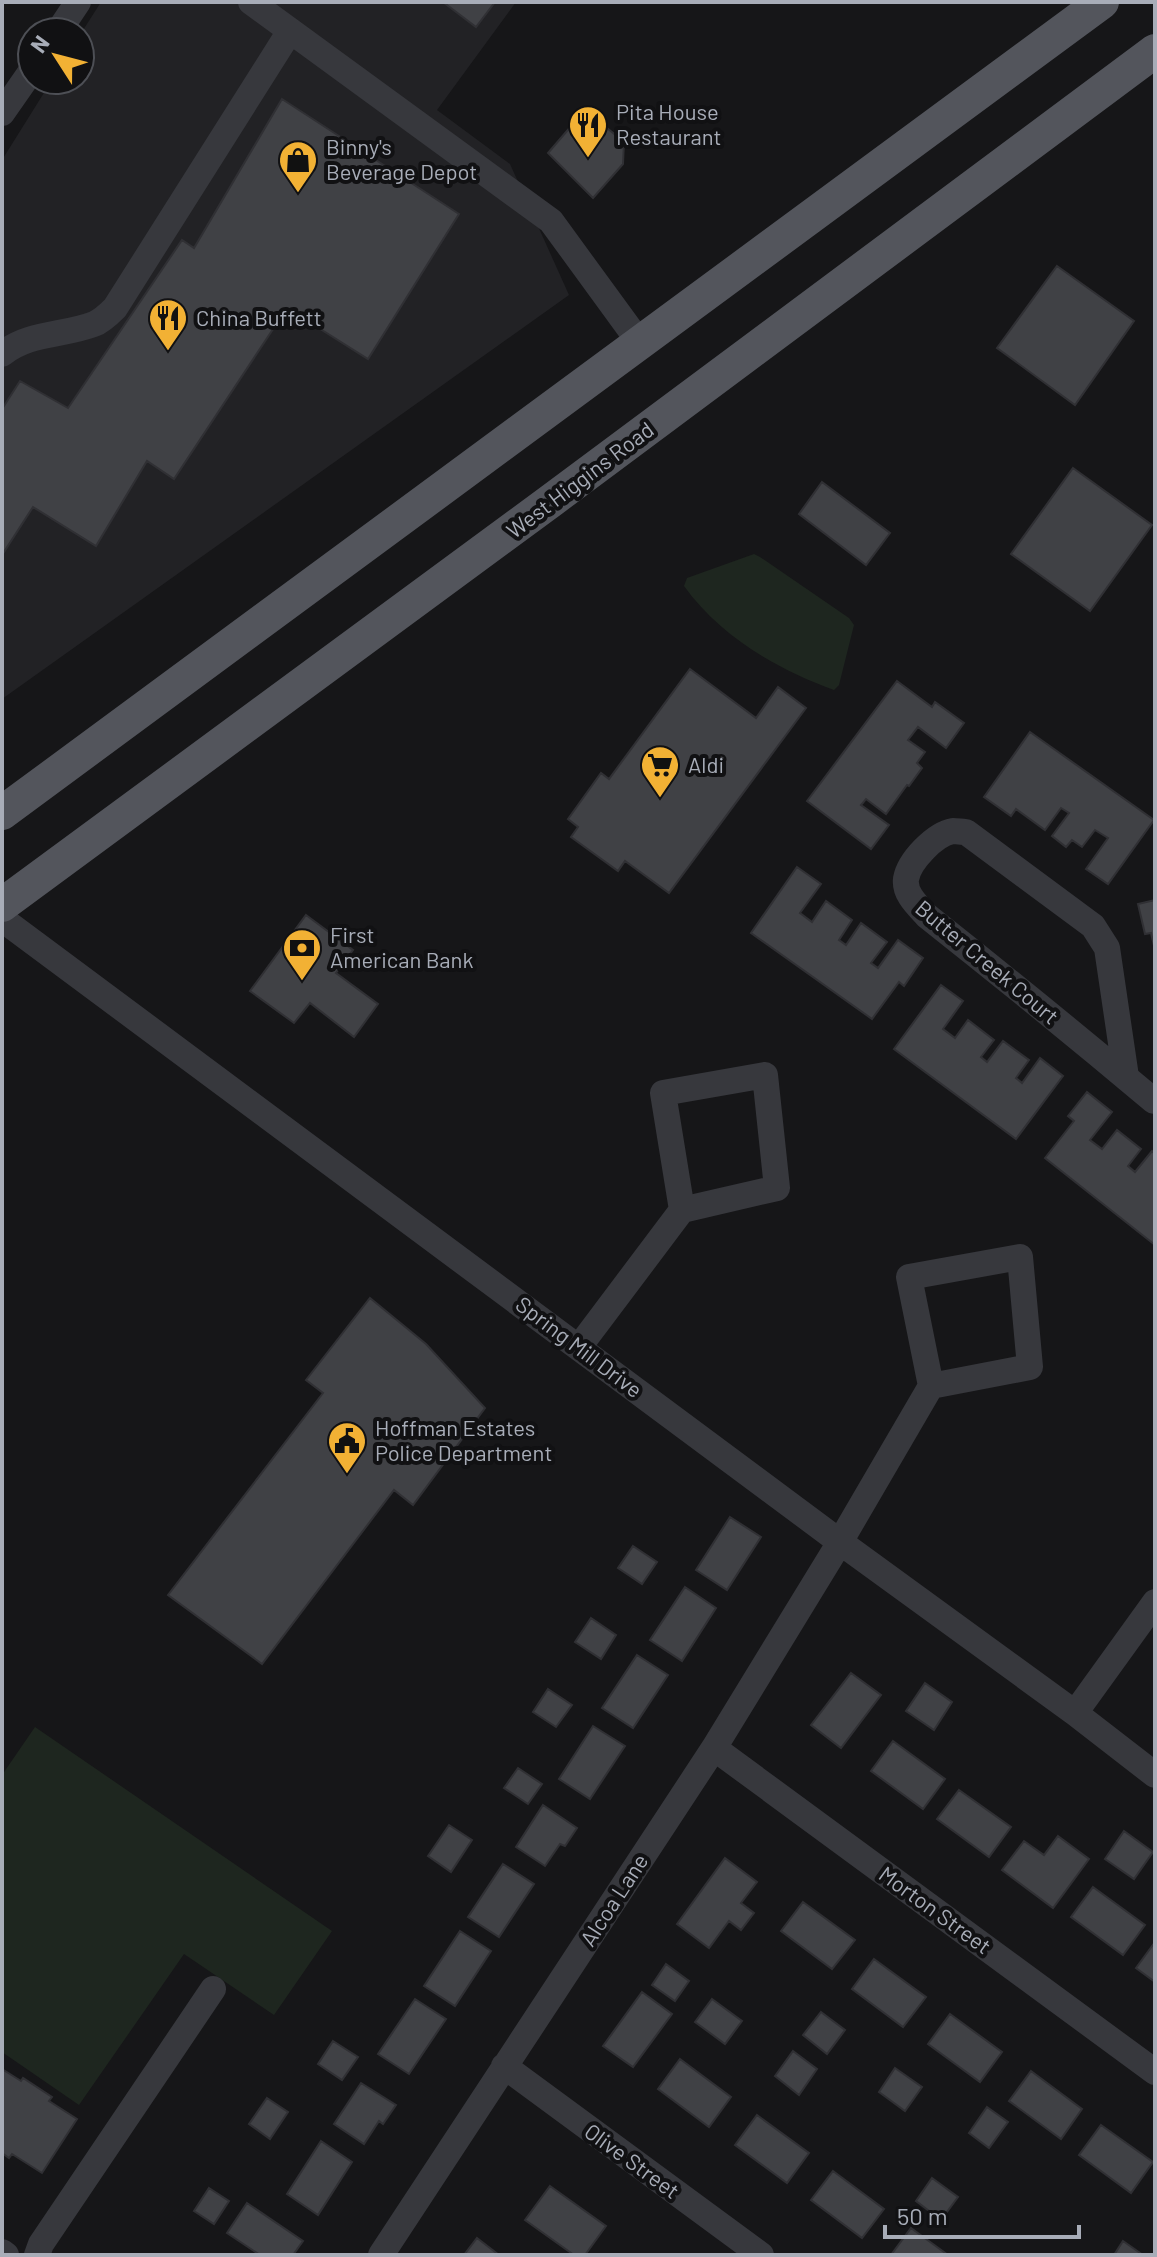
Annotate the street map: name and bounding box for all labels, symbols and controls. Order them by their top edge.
north arrow [16,16,96,96]
text: N [24,30,54,57]
place label: Pita House Restaurant [616,98,722,149]
restaurant icon: Pita House Restaurant [567,104,609,159]
place label: Binny's Beverage Depot [326,133,477,184]
shop icon: Binny's Beverage Depot [277,139,319,194]
restaurant icon: China Buffett [147,297,189,352]
place label: China Buffett [196,304,322,330]
street label: West Higgins Road [501,415,658,543]
supermarket icon: Aldi [639,744,681,799]
place label: Aldi [688,751,724,777]
street label: Butter Creek Court [911,894,1064,1029]
place label: First American Bank [330,921,473,972]
bank icon: First American Bank [281,927,323,982]
street label: Spring Mill Drive [511,1290,648,1402]
place label: Hoffman Estates Police Department [375,1414,552,1465]
public building icon: Hoffman Estates Police Department [326,1420,368,1475]
street label: Alcoa Lane [574,1849,653,1950]
street label: Morton Street [875,1860,997,1959]
street label: Olive Street [580,2117,685,2203]
scale bar [885,2189,1079,2239]
text: 50 m [897,2201,948,2230]

